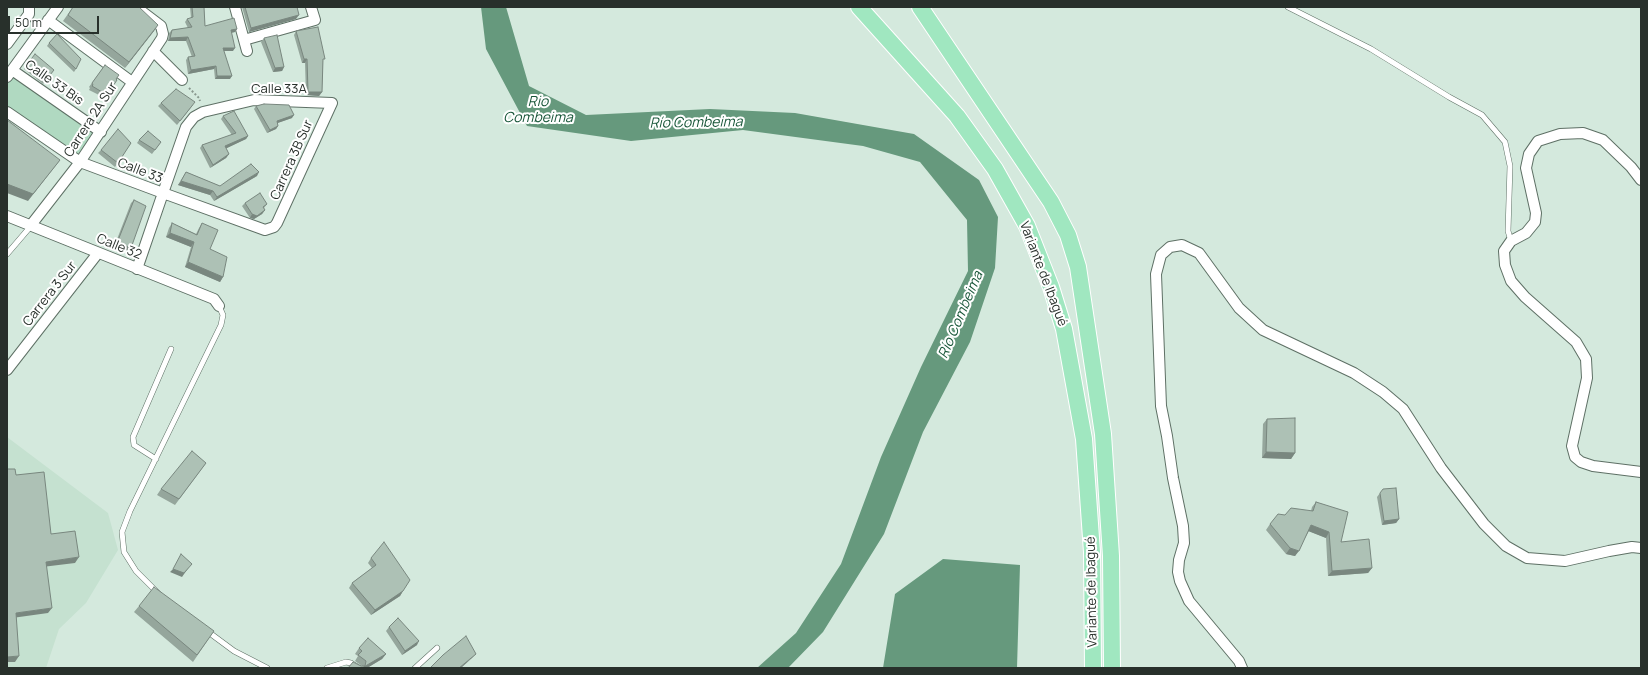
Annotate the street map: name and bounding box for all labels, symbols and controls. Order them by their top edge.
scale bar [10,8,101,34]
text: 50 m [15,14,42,31]
street label: Calle 33 Bis [22,57,86,109]
street label: Carrera 2A Sur [61,80,121,160]
street label: Calle 33A [251,81,307,97]
water label: Rio Combeima [503,94,573,126]
water label: Río Combeima [649,114,743,132]
street label: Carrera 3B Sur [267,118,317,202]
street label: Calle 33 [115,155,165,187]
street label: Variante de Ibagué [1016,219,1070,329]
street label: Calle 32 [94,231,144,263]
street label: Carrera 3 Sur [20,259,80,329]
water label: Río Combeima [935,269,987,361]
street label: Variante de Ibagué [1083,536,1101,648]

